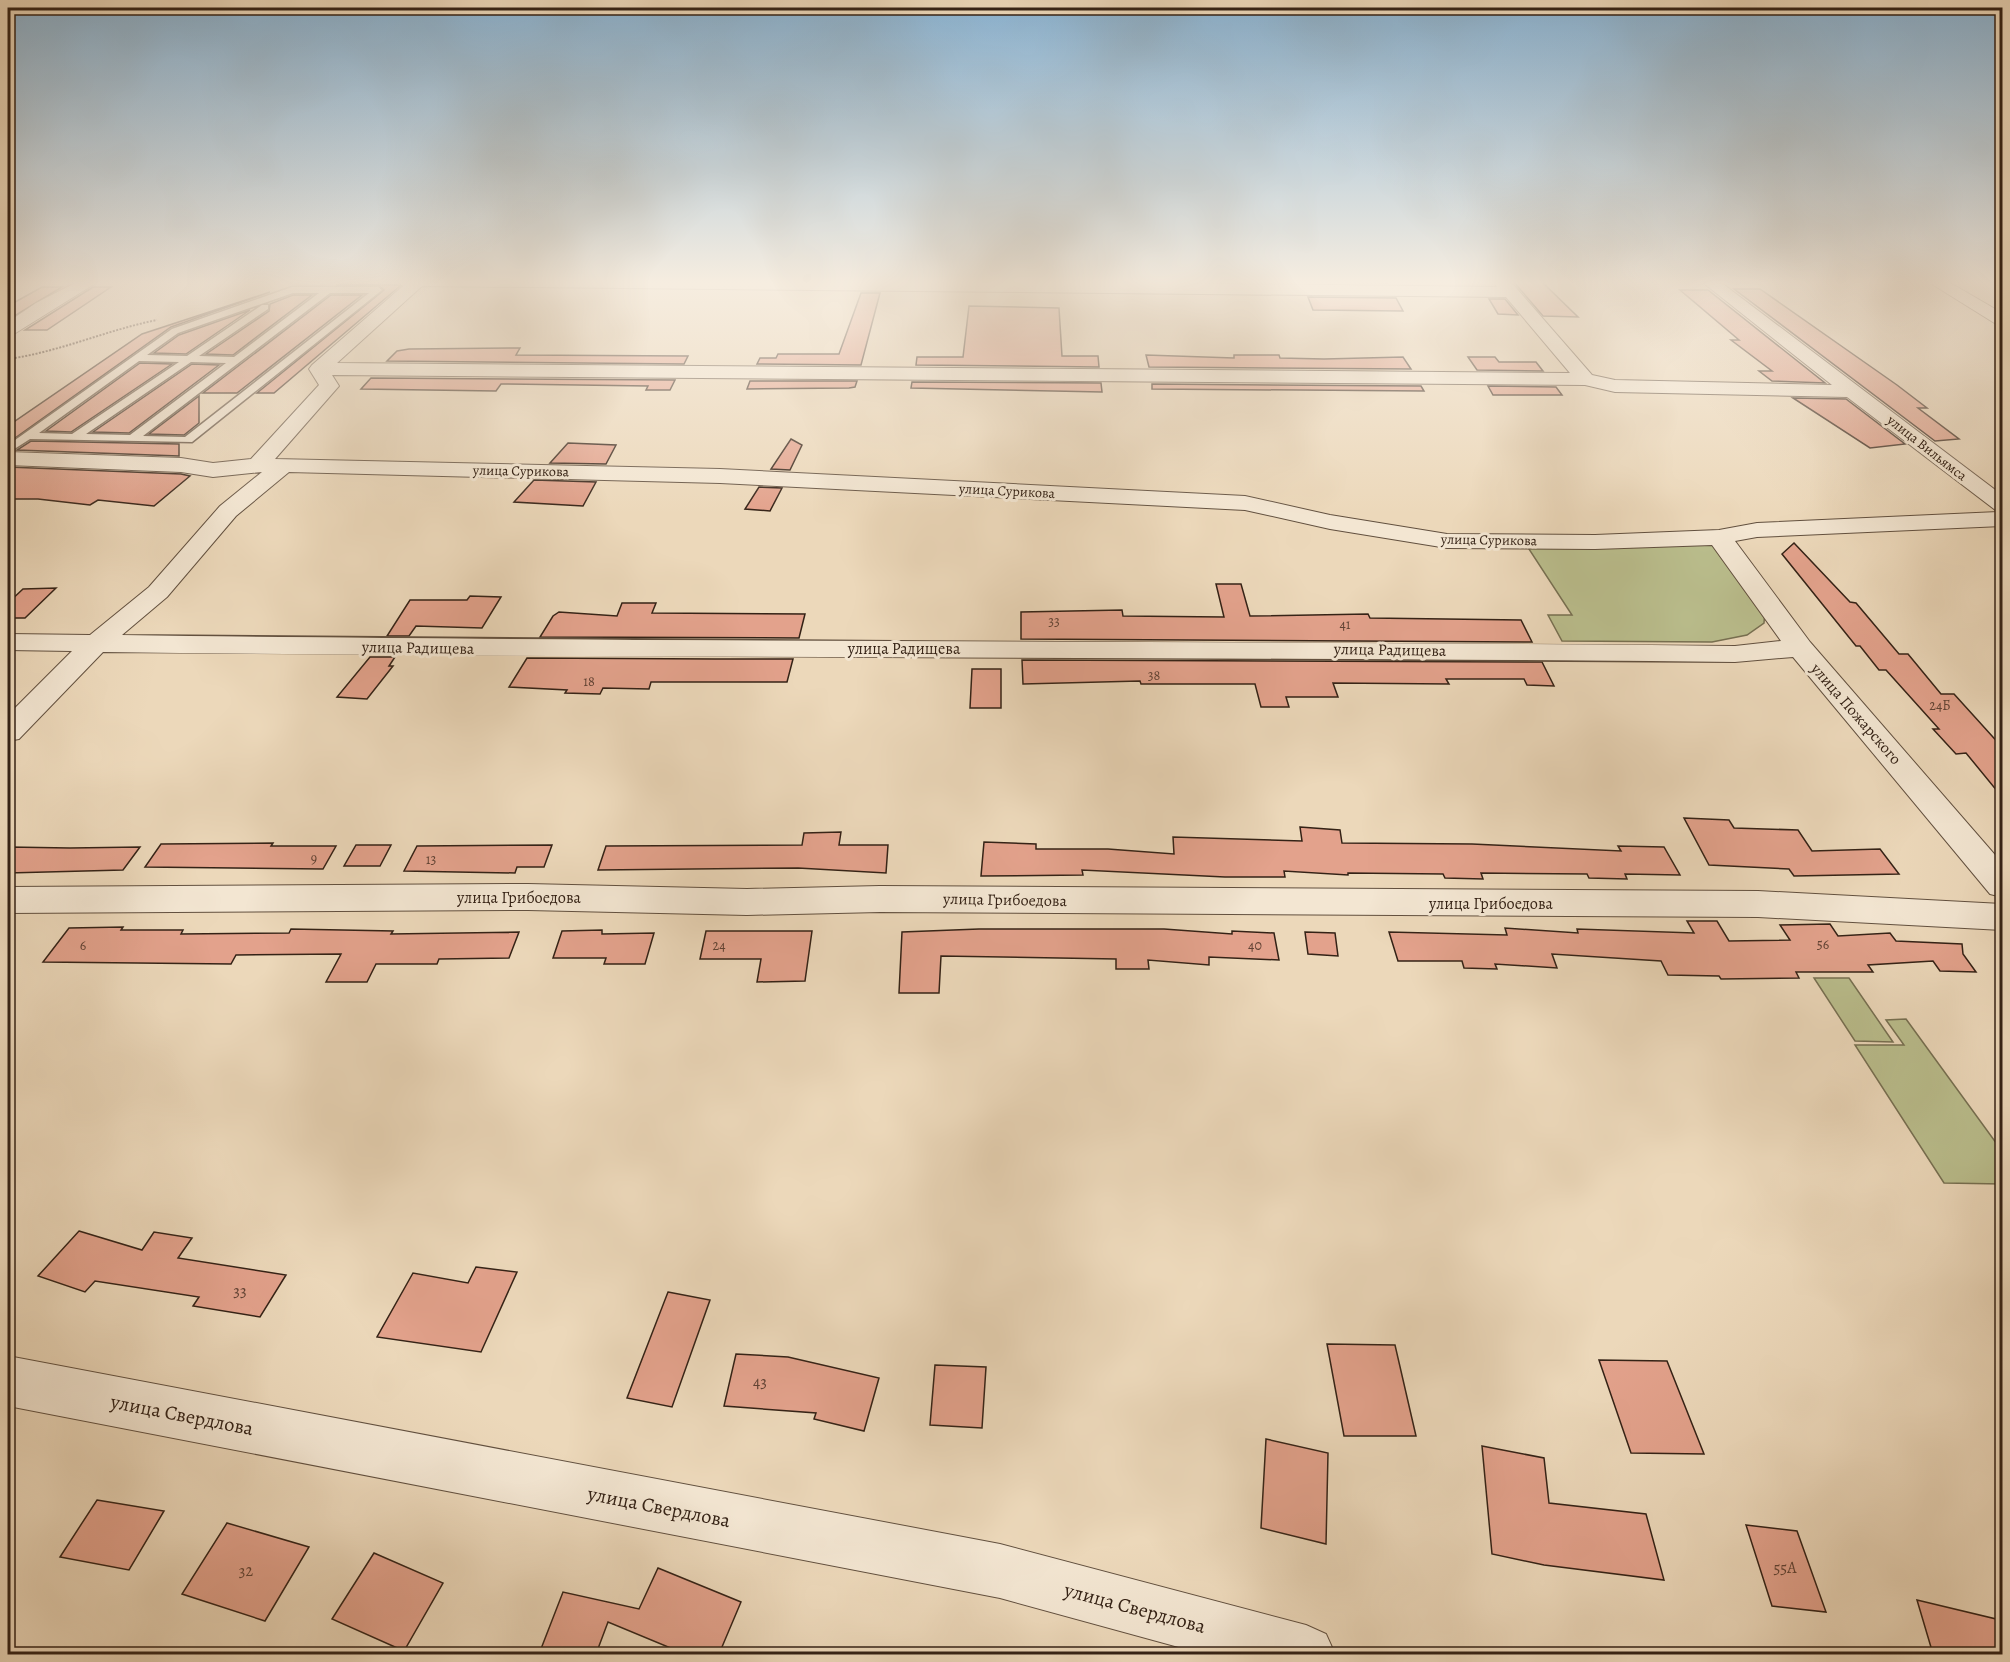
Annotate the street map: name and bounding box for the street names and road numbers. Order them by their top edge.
street label: улица Вильямса [1882,410,1971,486]
street label: улица Сурикова [472,461,570,481]
street label: улица Сурикова [957,479,1056,503]
street label: улица Сурикова [1440,530,1538,550]
street label: улица Радищева [361,636,475,660]
street label: улица Радищева [847,638,961,660]
street label: улица Радищева [1333,638,1447,662]
street label: улица Пожарского [1805,658,1906,770]
street label: улица Грибоедова [456,887,582,909]
street label: улица Грибоедова [942,888,1068,912]
street label: улица Грибоедова [1428,893,1554,915]
street label: улица Свердлова [107,1388,256,1442]
street label: улица Свердлова [584,1480,733,1534]
street label: улица Свердлова [1061,1576,1209,1640]

